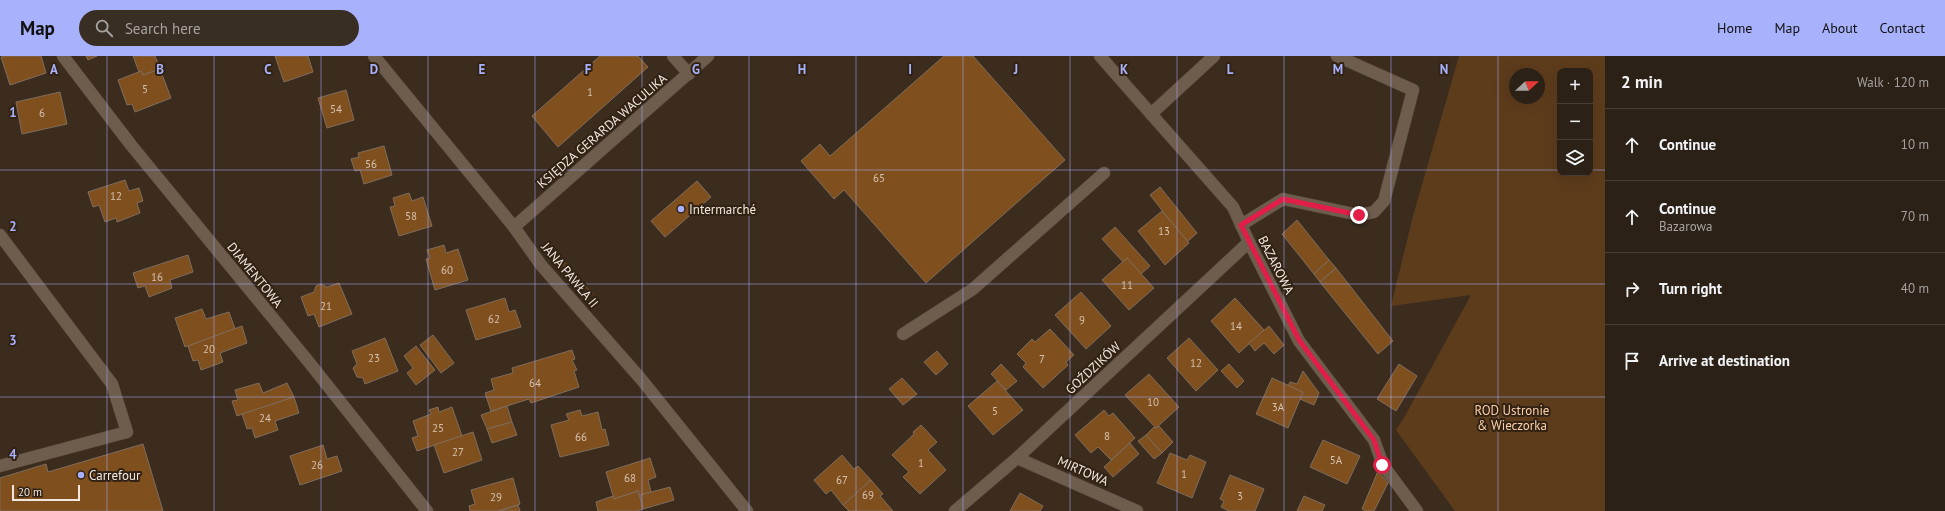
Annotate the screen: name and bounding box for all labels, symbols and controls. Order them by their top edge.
search box [79,10,359,46]
text: Map [20,16,55,40]
icon: search [93,17,115,39]
text: Search here [125,19,201,38]
text: Home [1717,19,1752,37]
text: Map [1774,19,1800,37]
text: About [1822,19,1858,37]
text: Contact [1880,19,1925,37]
text: A [50,61,58,78]
text: B [156,61,164,78]
text: C [264,61,272,78]
text: D [370,61,378,78]
text: E [479,61,486,78]
text: F [585,61,592,78]
text: G [692,61,700,78]
text: H [798,61,806,78]
text: I [908,61,912,78]
text: J [1013,61,1018,78]
text: K [1120,61,1128,78]
text: L [1227,61,1234,78]
text: M [1333,61,1343,78]
text: N [1440,61,1448,78]
north arrow [1509,68,1545,104]
map controls [1557,68,1593,176]
button: + [1557,68,1593,104]
street label: KSIĘDZA GERARDA WACULIKA [534,70,671,192]
text: 2 min [1621,71,1662,93]
text: Walk · 120 m [1857,74,1929,91]
house number: 5 [142,82,148,96]
house number: 1 [587,85,593,99]
house number: 54 [330,102,342,116]
text: 1 [9,104,17,121]
button: − [1557,104,1593,140]
house number: 6 [39,106,45,120]
icon: ahead [1621,134,1643,156]
text: Continue [1659,135,1716,154]
text: 10 m [1901,136,1929,153]
button: layers [1557,140,1593,176]
house number: 56 [365,157,377,171]
house number: 65 [873,171,885,185]
house number: 12 [110,189,122,203]
text: Continue [1659,199,1716,218]
place label: Intermarché [689,201,756,218]
marker: Intermarché [676,204,686,214]
route end [1350,206,1368,224]
icon: ahead [1621,206,1643,228]
text: 70 m [1901,208,1929,225]
house number: 58 [405,209,417,223]
text: 2 [9,218,17,235]
text: Bazarowa [1659,218,1713,235]
house number: 13 [1158,224,1170,238]
street label: BAZAROWA [1254,233,1298,297]
street label: JANA PAWŁA II [537,238,602,311]
street label: DIAMENTOWA [223,239,287,311]
house number: 60 [441,263,453,277]
house number: 16 [151,270,163,284]
house number: 11 [1121,278,1133,292]
icon: right [1621,278,1643,300]
text: Turn right [1659,279,1722,298]
text: 40 m [1901,280,1929,297]
house number: 21 [320,299,332,313]
house number: 62 [488,312,500,326]
house number: 9 [1079,313,1085,327]
house number: 14 [1230,319,1242,333]
text: 3 [9,332,17,349]
street label: GOŹDZIKÓW [1062,338,1124,398]
house number: 20 [203,342,215,356]
icon: arrive [1621,350,1643,372]
house number: 23 [368,351,380,365]
text: Arrive at destination [1659,351,1790,370]
house number: 7 [1039,352,1045,366]
house number: 12 [1190,356,1202,370]
house number: 64 [529,376,541,390]
house number: 10 [1147,395,1159,409]
house number: 3A [1272,400,1285,414]
park label: ROD Ustronie & Wieczorka [1475,402,1549,434]
house number: 5 [992,404,998,418]
house number: 24 [259,411,271,425]
house number: 25 [432,421,444,435]
house number: 8 [1104,429,1110,443]
house number: 66 [575,430,587,444]
house number: 27 [452,445,464,459]
text: 4 [9,446,17,463]
street label: MIRTOWA [1055,452,1112,490]
house number: 5A [1330,453,1343,467]
house number: 1 [918,456,924,470]
route start [1373,456,1391,474]
house number: 26 [311,458,323,472]
place label: Carrefour [89,467,141,484]
house number: 1 [1181,467,1187,481]
marker: Carrefour [76,470,86,480]
house number: 68 [624,471,636,485]
house number: 67 [836,473,848,487]
scale bar [12,483,80,502]
text: 20 m [18,485,42,499]
house number: 69 [862,488,874,502]
house number: 3 [1237,489,1243,503]
house number: 29 [490,490,502,504]

